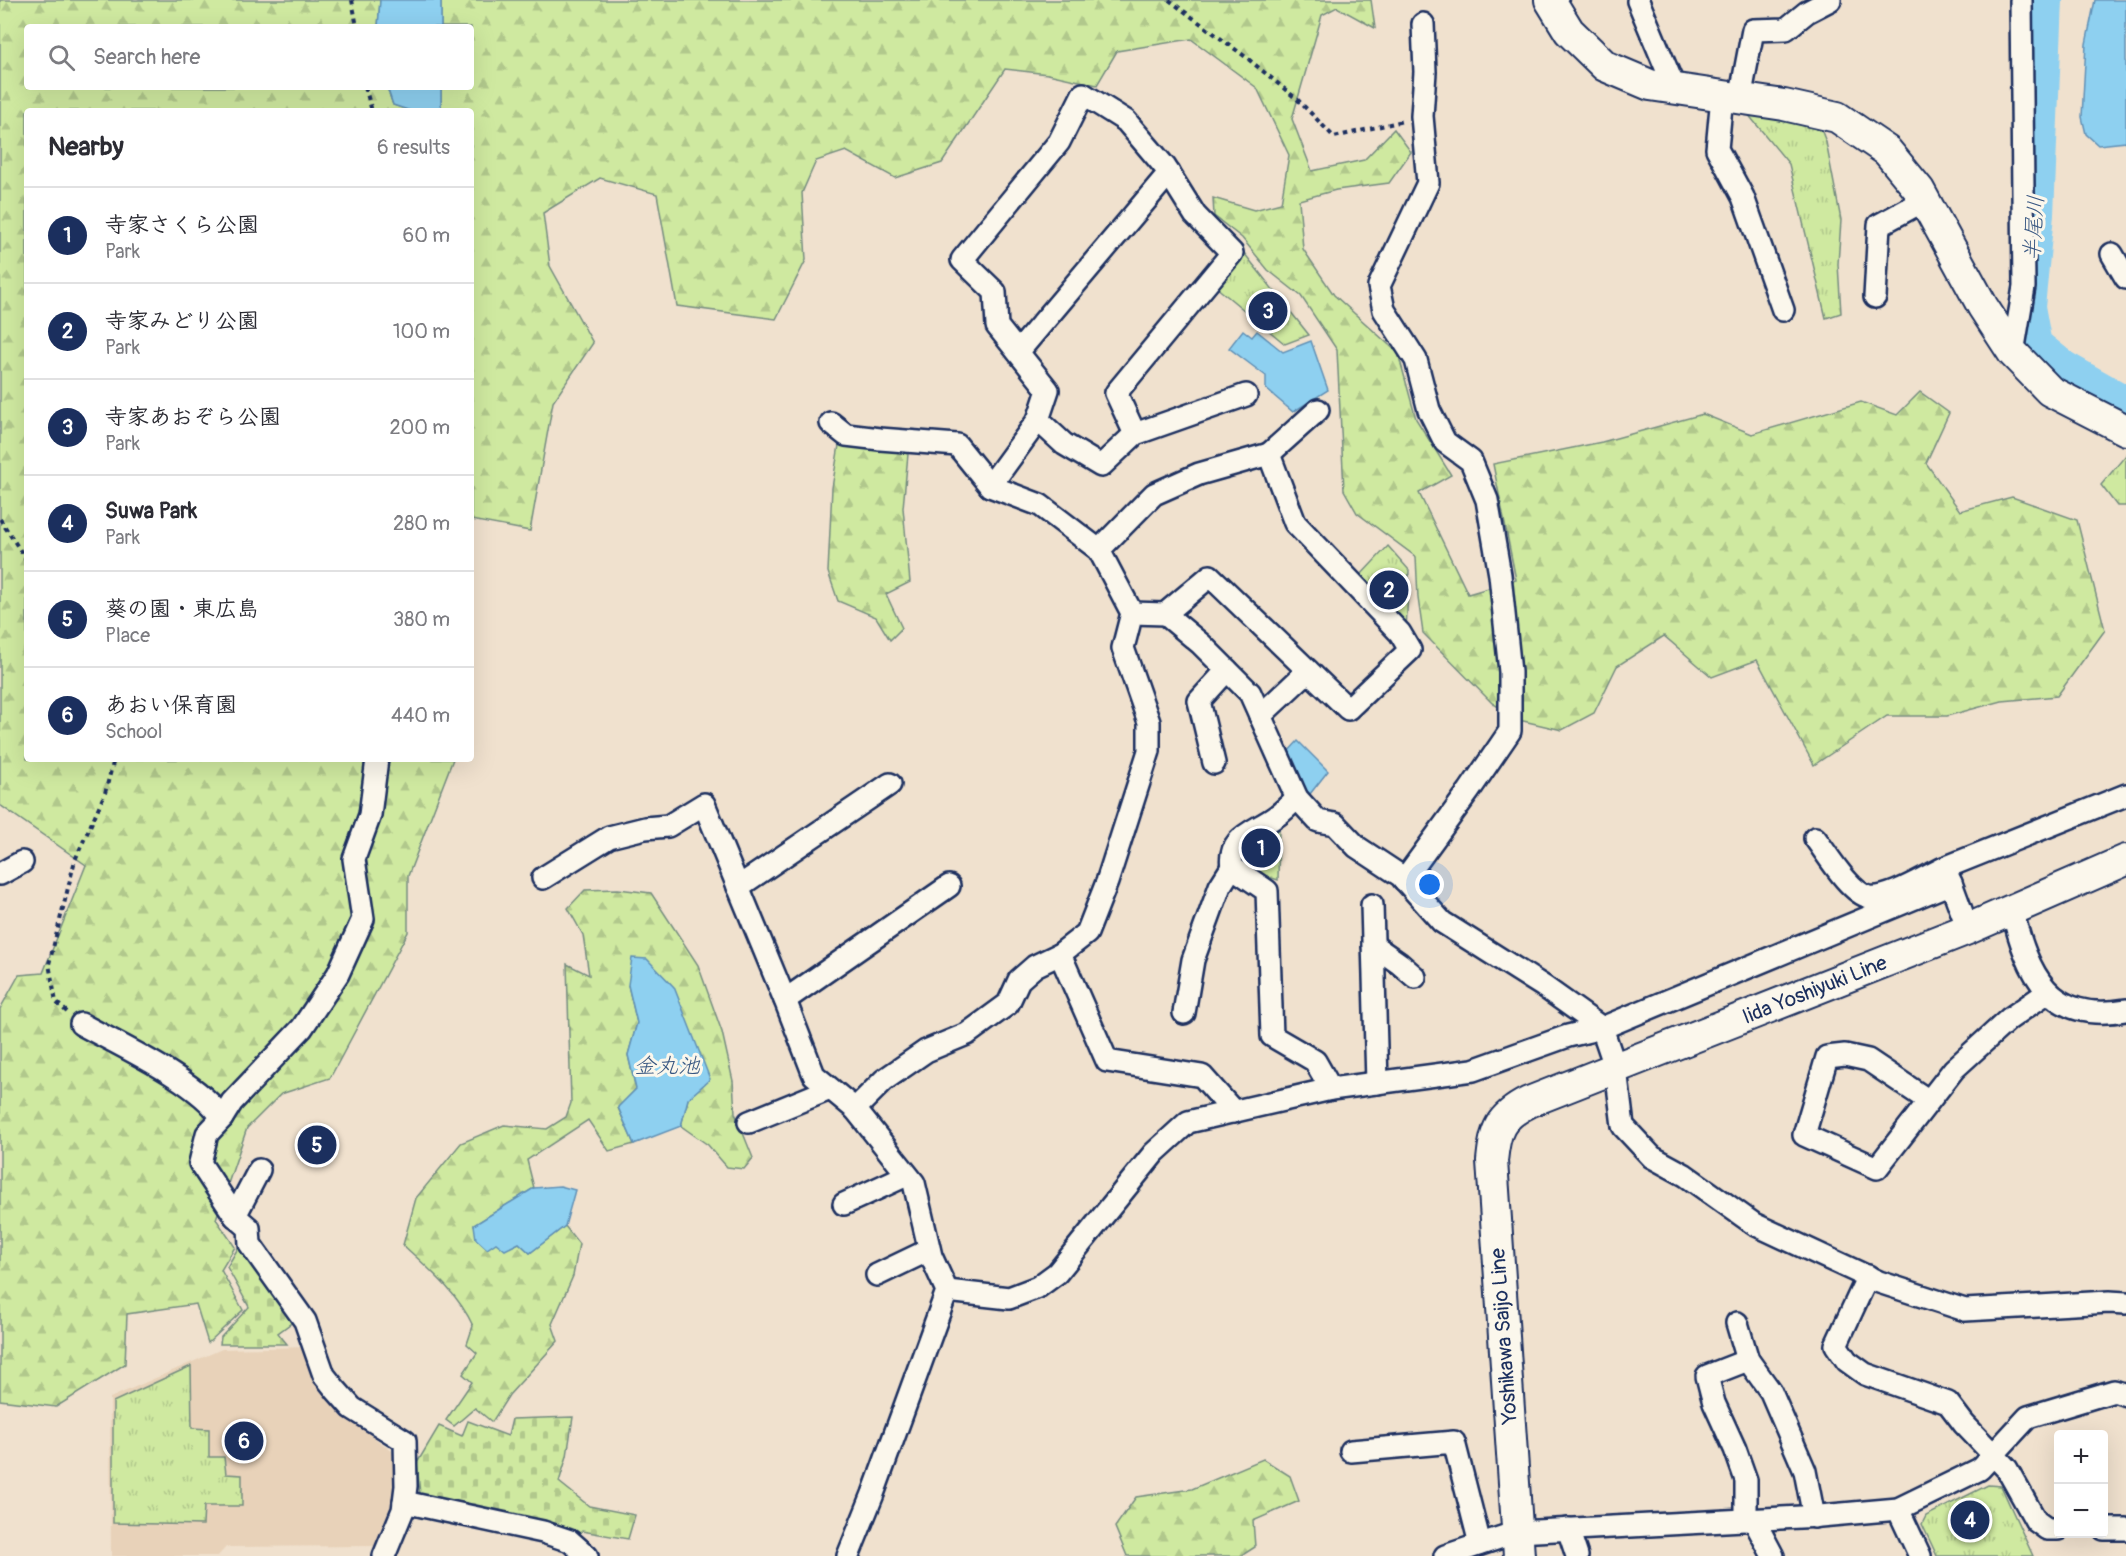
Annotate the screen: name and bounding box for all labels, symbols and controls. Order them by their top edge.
search box [24,24,474,90]
icon: search [45,41,78,74]
text: Search here [93,43,200,71]
text: Nearby [48,131,124,163]
text: 6 results [377,135,450,160]
water label: 半尾川 [2018,194,2050,262]
text: 寺家さくら公園 [105,211,259,239]
text: 1 [64,223,71,248]
text: 60 m [403,223,450,248]
text: Park [105,239,140,264]
pin: 3 [1248,288,1288,334]
text: 寺家みどり公園 [105,307,259,335]
text: 2 [62,319,73,344]
text: 100 m [393,319,450,344]
text: Park [105,335,140,360]
text: 寺家あおぞら公園 [105,403,281,431]
text: 3 [62,415,73,440]
text: 200 m [389,415,450,440]
text: Park [105,431,140,456]
text: Suwa Park [105,497,197,525]
text: 4 [62,511,73,536]
text: 280 m [393,511,450,536]
text: Park [105,525,140,550]
pin: 2 [1370,568,1408,612]
text: 葵の園・東広島 [105,595,259,623]
text: 5 [62,607,73,632]
text: 380 m [393,607,450,632]
text: Place [105,623,150,648]
text: あおい保育園 [105,691,237,719]
text: 6 [62,703,73,728]
text: 440 m [391,703,450,728]
text: School [105,719,162,744]
pin: 1 [1242,826,1280,870]
your location [1415,870,1444,899]
street label: Iida Yoshiyuki Line [1738,949,1891,1030]
water label: 金丸池 [634,1052,701,1080]
pin: 5 [298,1122,336,1168]
street label: Yoshikawa Saijo Line [1484,1247,1524,1426]
pin: 6 [224,1418,264,1464]
map controls [2054,1430,2108,1538]
button: + [2054,1430,2108,1484]
button: − [2054,1484,2108,1538]
pin: 4 [1950,1498,1990,1543]

